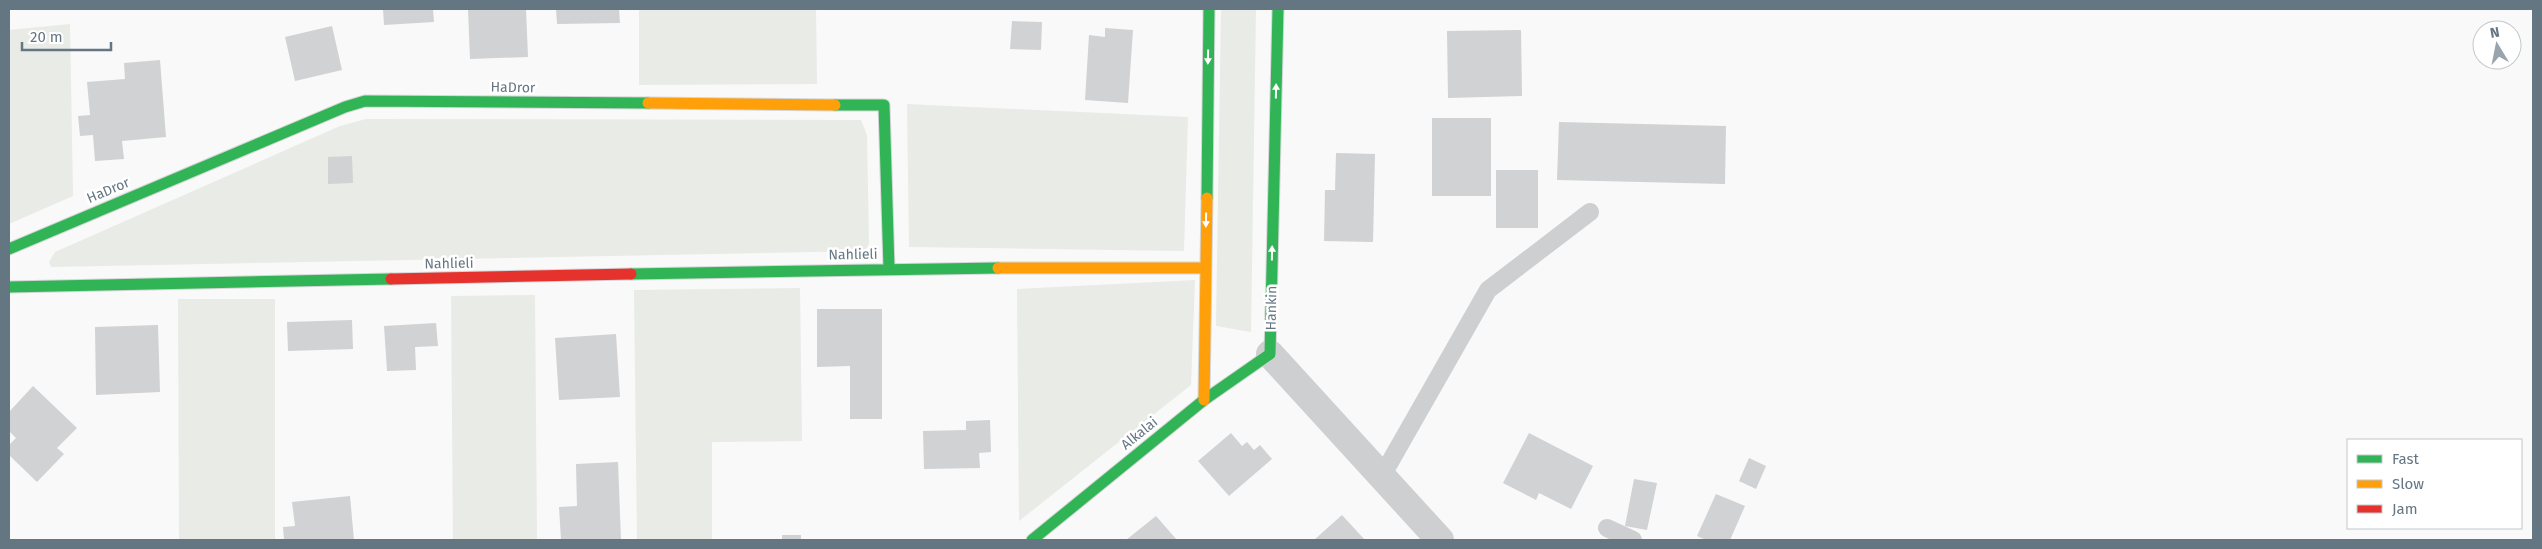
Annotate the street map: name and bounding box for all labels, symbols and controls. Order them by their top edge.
scale bar [22,20,111,52]
north arrow [2472,20,2522,70]
text: N [2489,24,2501,42]
text: 20 m [30,28,63,46]
one-way arrow [1204,50,1212,66]
street label: HaDror [490,79,536,96]
one-way arrow [1272,82,1280,98]
street label: HaDror [84,174,133,207]
one-way arrow [1201,212,1209,228]
one-way arrow [1268,245,1276,261]
street label: Nahlieli [828,246,878,263]
street label: Nahlieli [424,255,474,272]
street label: Hankin [1263,286,1280,330]
street label: Alkalai [1118,414,1161,453]
legend [2347,439,2522,529]
text: Fast [2392,450,2419,468]
text: Slow [2392,475,2424,493]
text: Jam [2392,500,2418,518]

